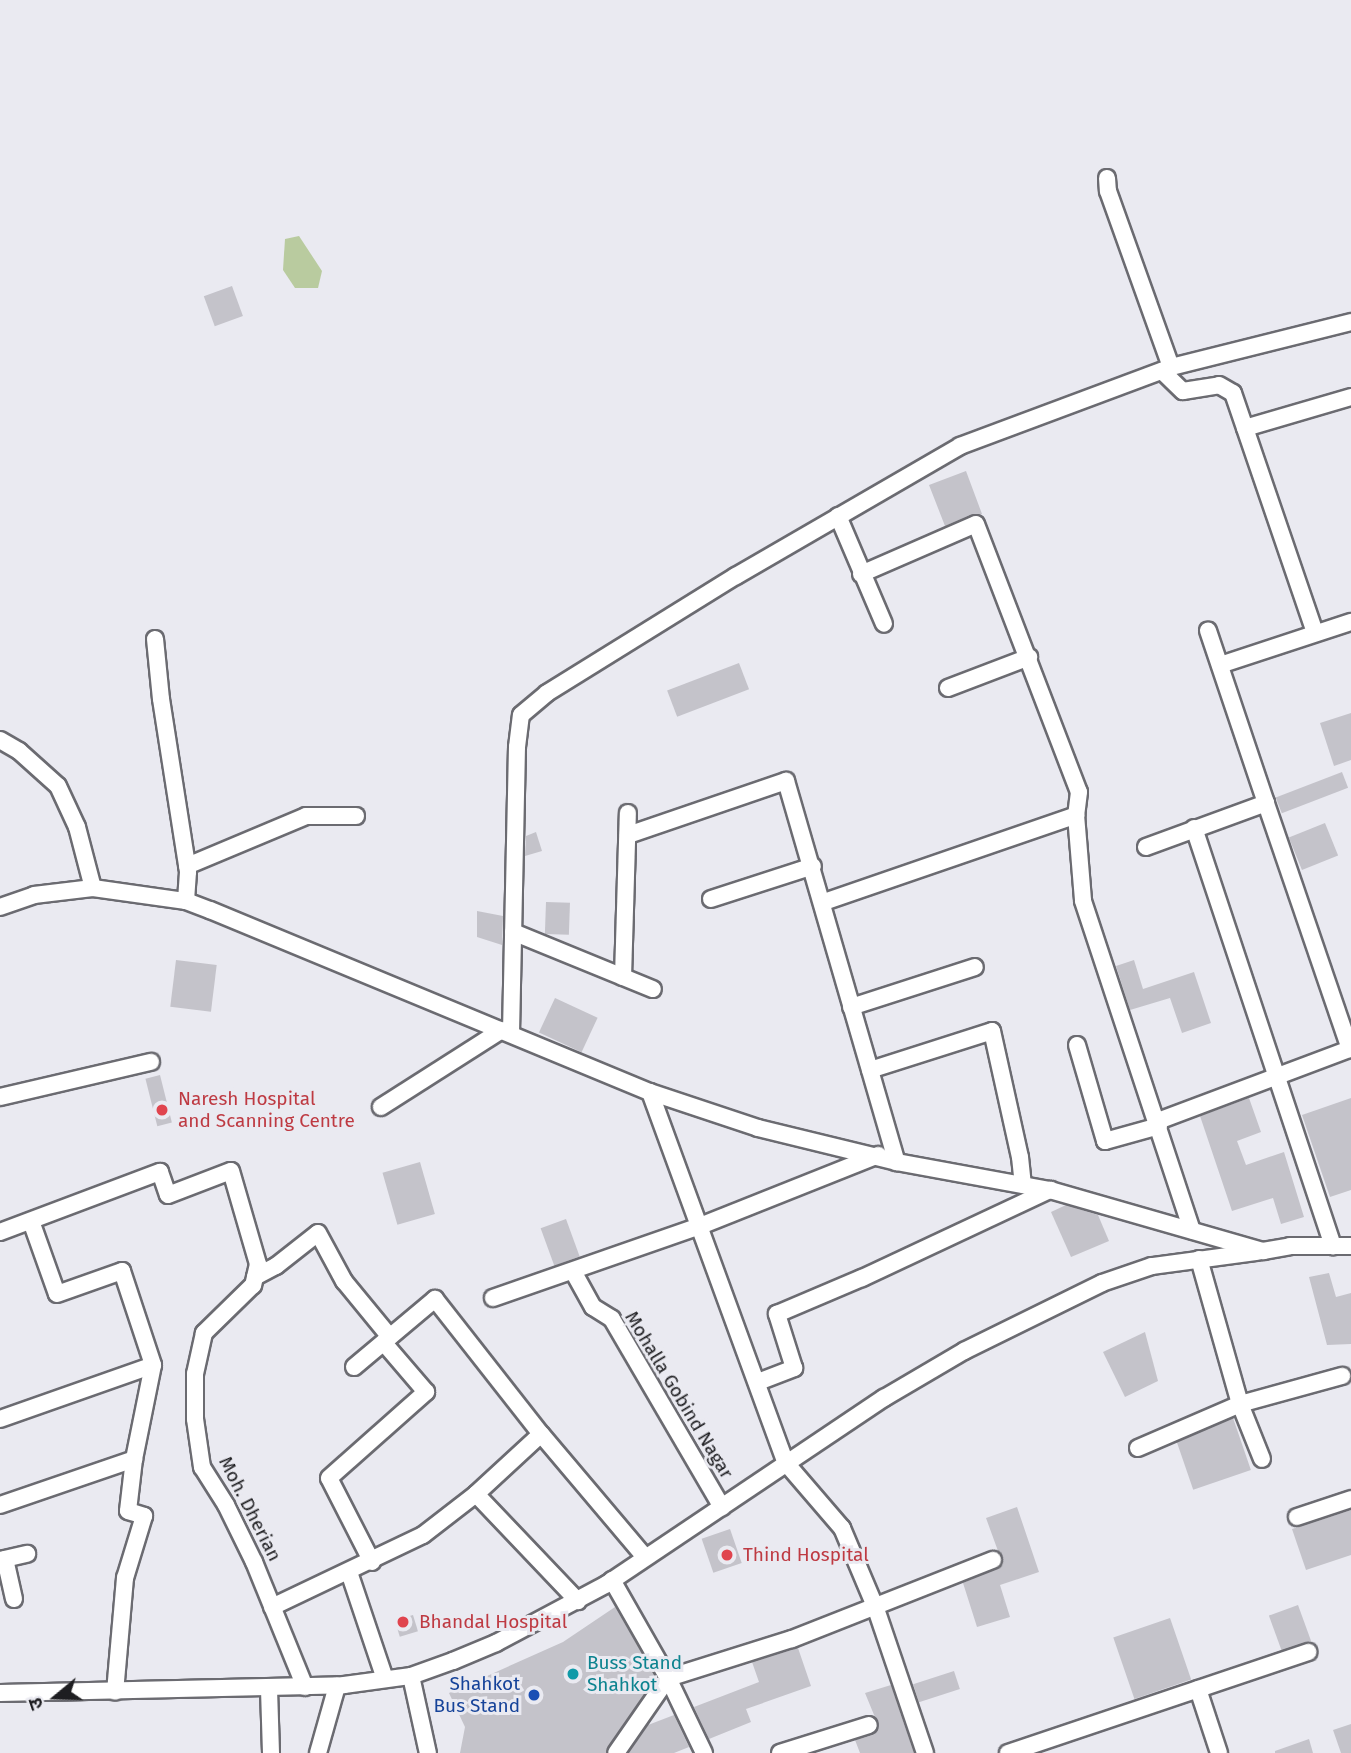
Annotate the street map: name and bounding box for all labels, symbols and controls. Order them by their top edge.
place label: Naresh Hospital and Scanning Centre [178,1088,355,1132]
marker: Naresh Hospital and Scanning Centre [152,1100,172,1120]
street label: Mohalla Gobind Nagar [620,1307,738,1483]
street label: Moh. Dherian [214,1453,286,1565]
place label: Thind Hospital [743,1544,869,1566]
marker: Thind Hospital [717,1545,737,1565]
place label: Bhandal Hospital [419,1611,567,1633]
marker: Bhandal Hospital [393,1612,413,1632]
place label: Buss Stand Shahkot [587,1652,682,1696]
north arrow [21,1662,91,1732]
marker: Buss Stand Shahkot [565,1666,581,1682]
place label: Shahkot Bus Stand [434,1673,520,1717]
marker: Shahkot Bus Stand [526,1687,542,1703]
text: उ [23,1695,48,1713]

